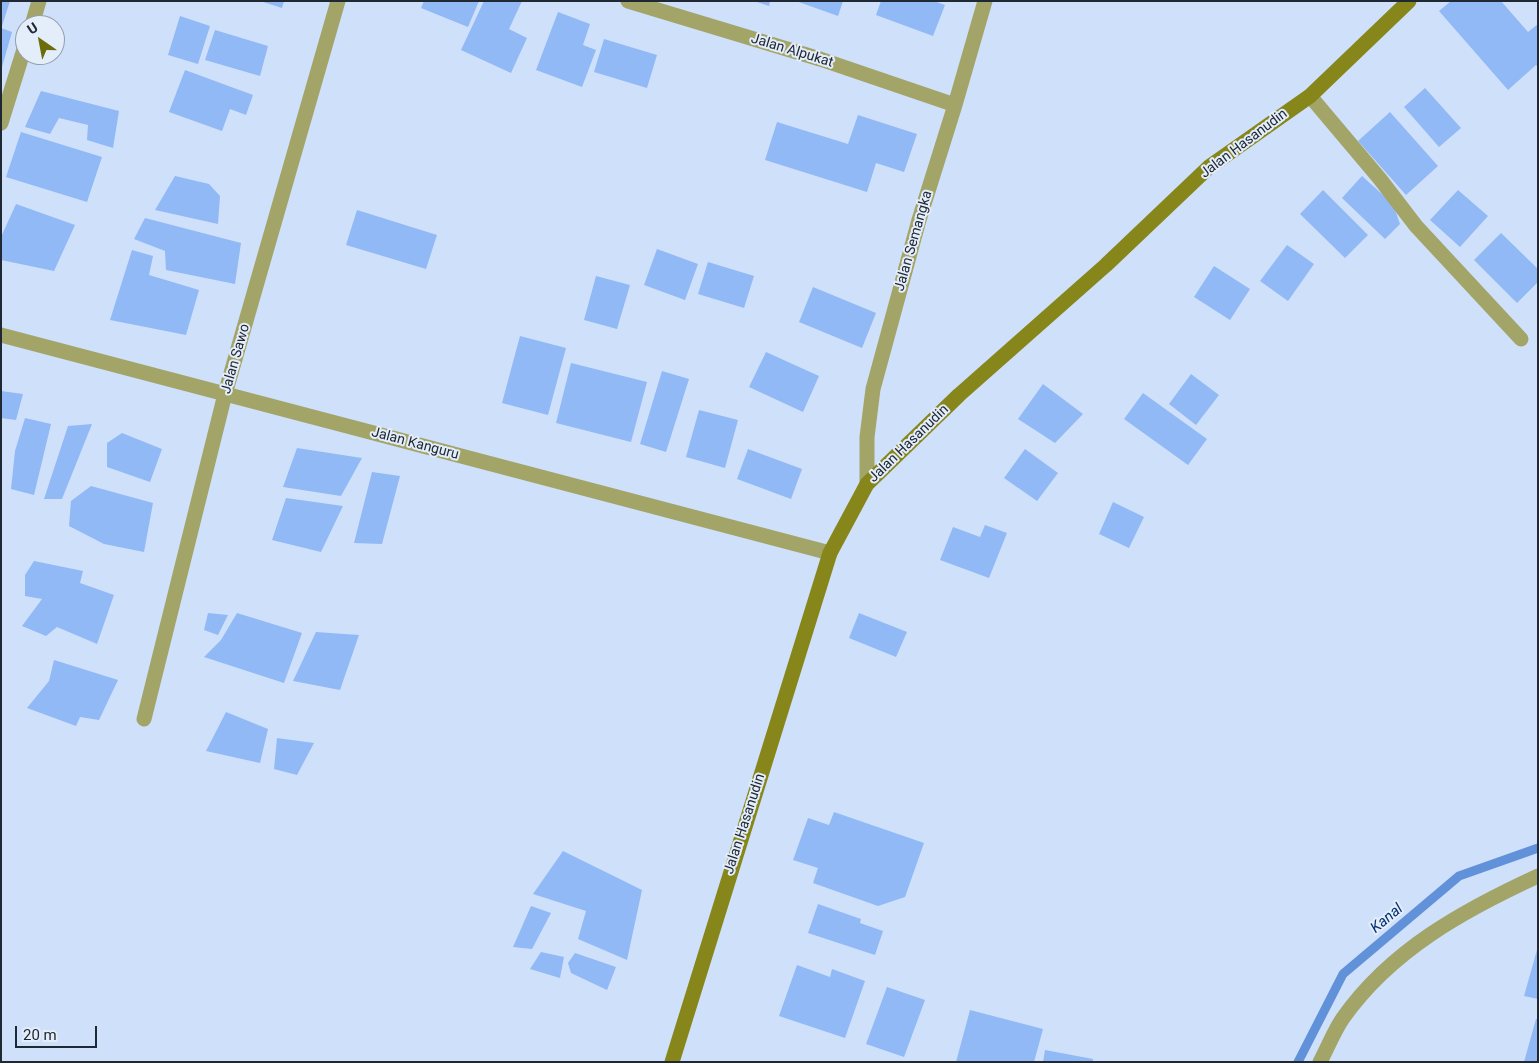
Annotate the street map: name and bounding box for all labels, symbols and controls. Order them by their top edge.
north arrow [15,15,65,65]
text: U [24,19,41,37]
street label: Jalan Alpukat [749,31,835,71]
street label: Jalan Hasanudin [1197,106,1291,182]
street label: Jalan Semangka [892,189,936,293]
street label: Jalan Sawo [218,322,254,396]
street label: Jalan Hasanudin [866,402,952,486]
street label: Jalan Kanguru [369,424,461,464]
street label: Jalan Hasanudin [721,772,769,876]
water label: Kanal [1367,900,1407,938]
scale bar [18,1016,100,1048]
text: 20 m [23,1026,57,1044]

